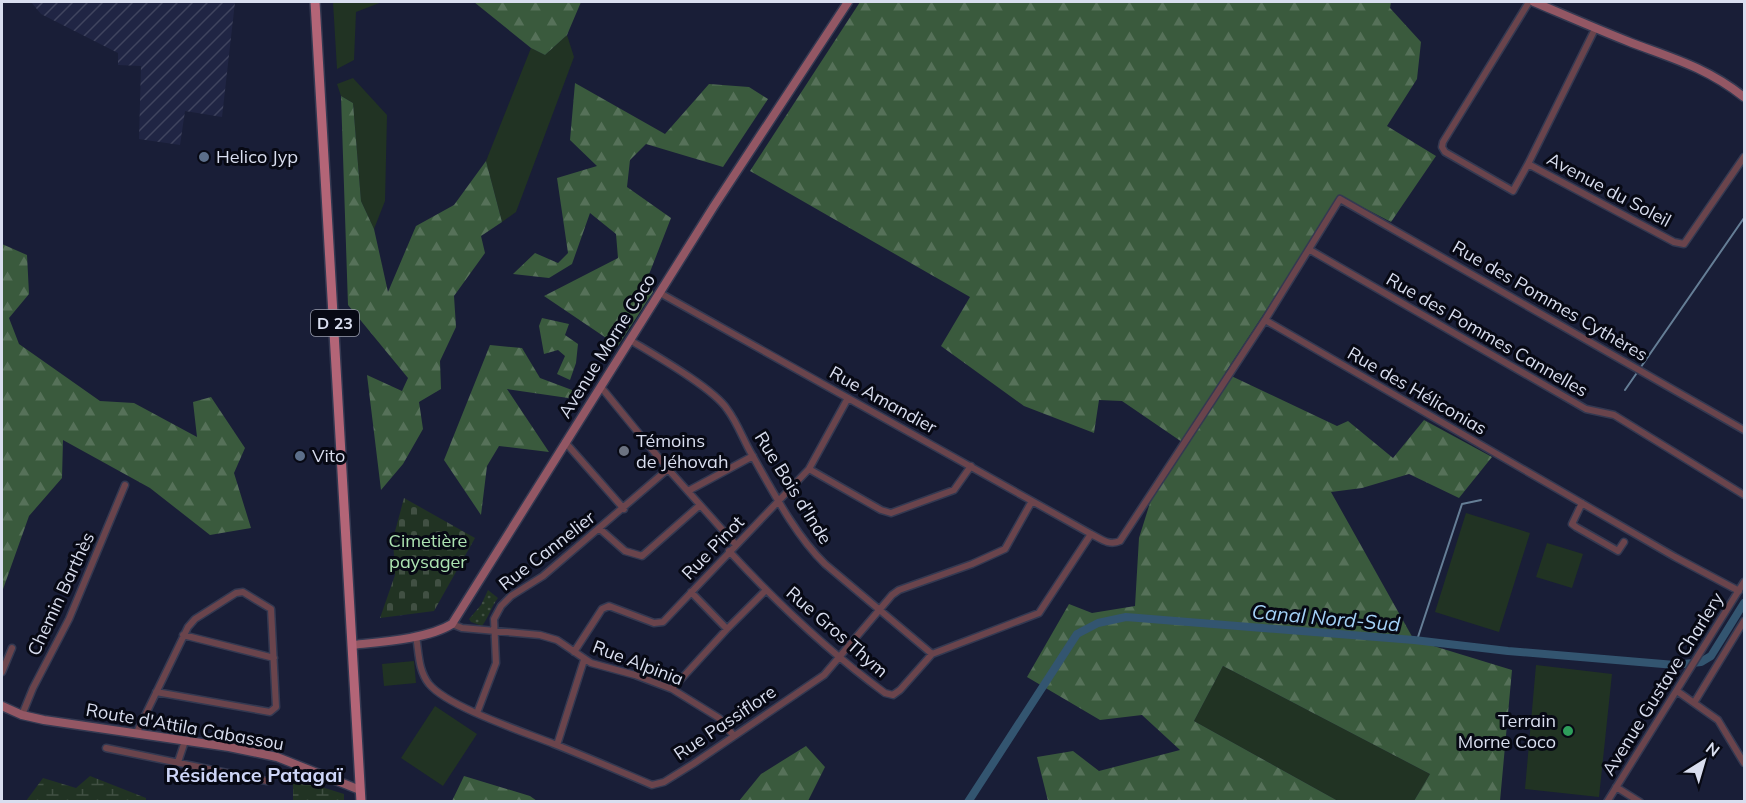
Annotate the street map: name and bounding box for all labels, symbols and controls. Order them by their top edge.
place label: Helico Jyp [216,145,298,168]
street label: Avenue du Soleil [1543,147,1675,232]
marker: Helico Jyp [197,150,211,164]
street label: Rue des Pommes Cythères [1449,235,1652,366]
street label: Rue des Pommes Cannelles [1382,267,1592,402]
street label: Avenue Morne Coco [553,269,660,422]
road number: D 23 [311,310,359,336]
street label: Rue des Héliconias [1343,341,1491,440]
street label: Rue Amandier [826,361,941,439]
street label: Rue Bois d'Inde [750,427,837,548]
place label: Témoins de Jéhovah [636,429,728,473]
place label: Vito [312,444,345,467]
marker: Témoins de Jéhovah [617,444,631,458]
marker: Vito [293,449,307,463]
street label: Rue Cannelier [494,506,600,595]
street label: Rue Pinot [676,511,749,585]
street label: Chemin Barthès [22,528,99,659]
park label: Cimetière paysager [389,529,467,573]
street label: Rue Gros Thym [782,581,893,682]
street label: Avenue Gustave Charlery [1597,588,1729,780]
water label: Canal Nord-Sud [1251,599,1401,636]
street label: Rue Alpinia [589,635,687,690]
street label: Rue Passiflore [669,680,780,765]
street label: Route d'Attila Cabassou [84,698,286,755]
place label: Terrain Morne Coco [1458,709,1556,753]
marker: Terrain Morne Coco [1561,724,1575,738]
north arrow [1674,731,1734,791]
text: N [1702,737,1724,761]
district label: Résidence Patagaï [165,762,343,787]

